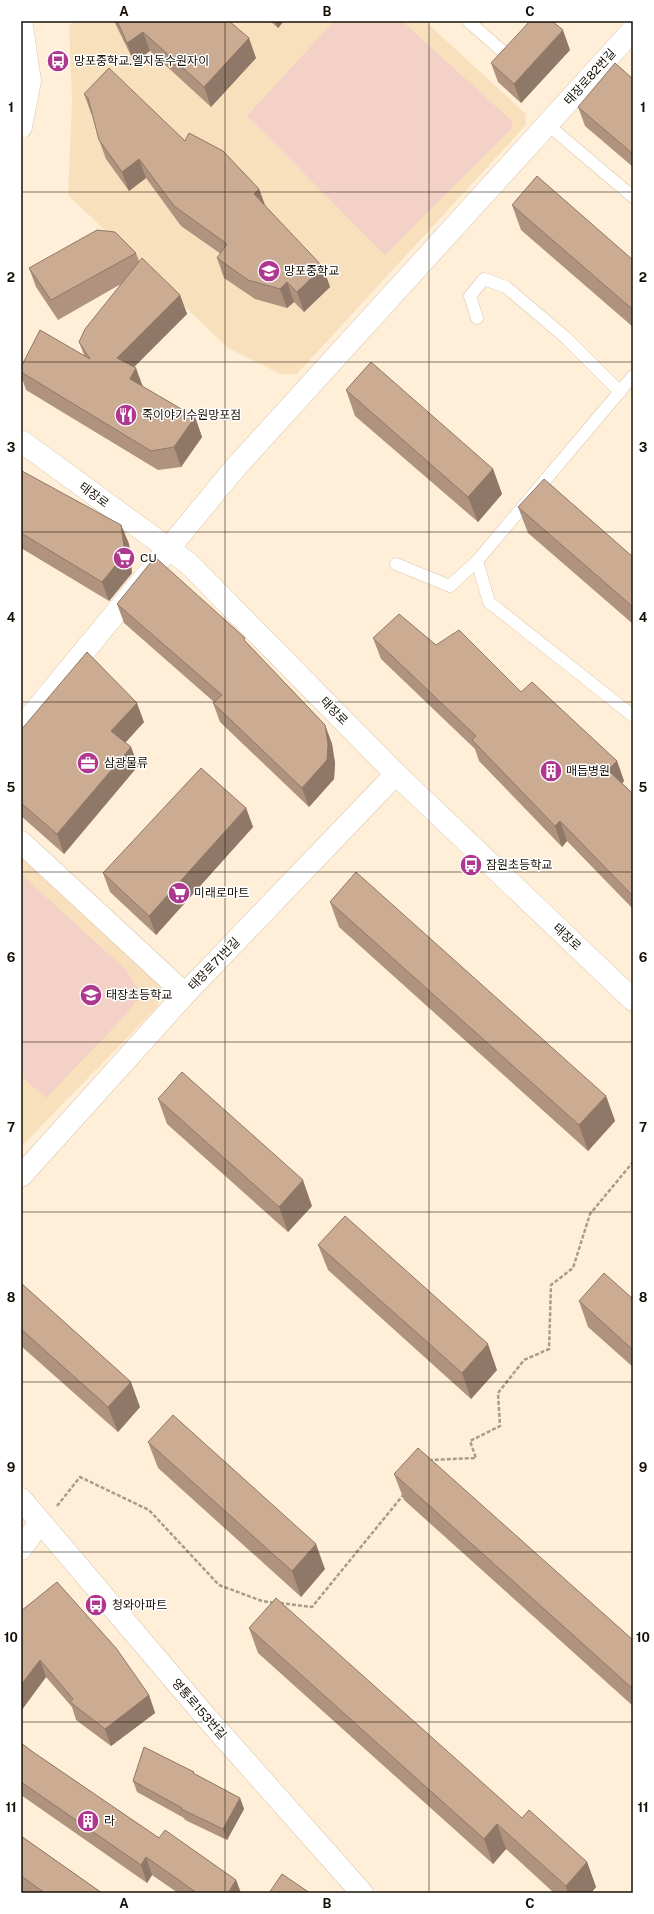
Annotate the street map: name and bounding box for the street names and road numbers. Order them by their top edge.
street label: 태장로82번길 [561,46,619,108]
street label: 태장로 [76,480,112,510]
street label: 태장로 [317,694,351,728]
street label: 태장로 [550,921,584,953]
street label: 태장로71번길 [186,935,242,993]
street label: 영통로153번길 [169,1676,229,1742]

